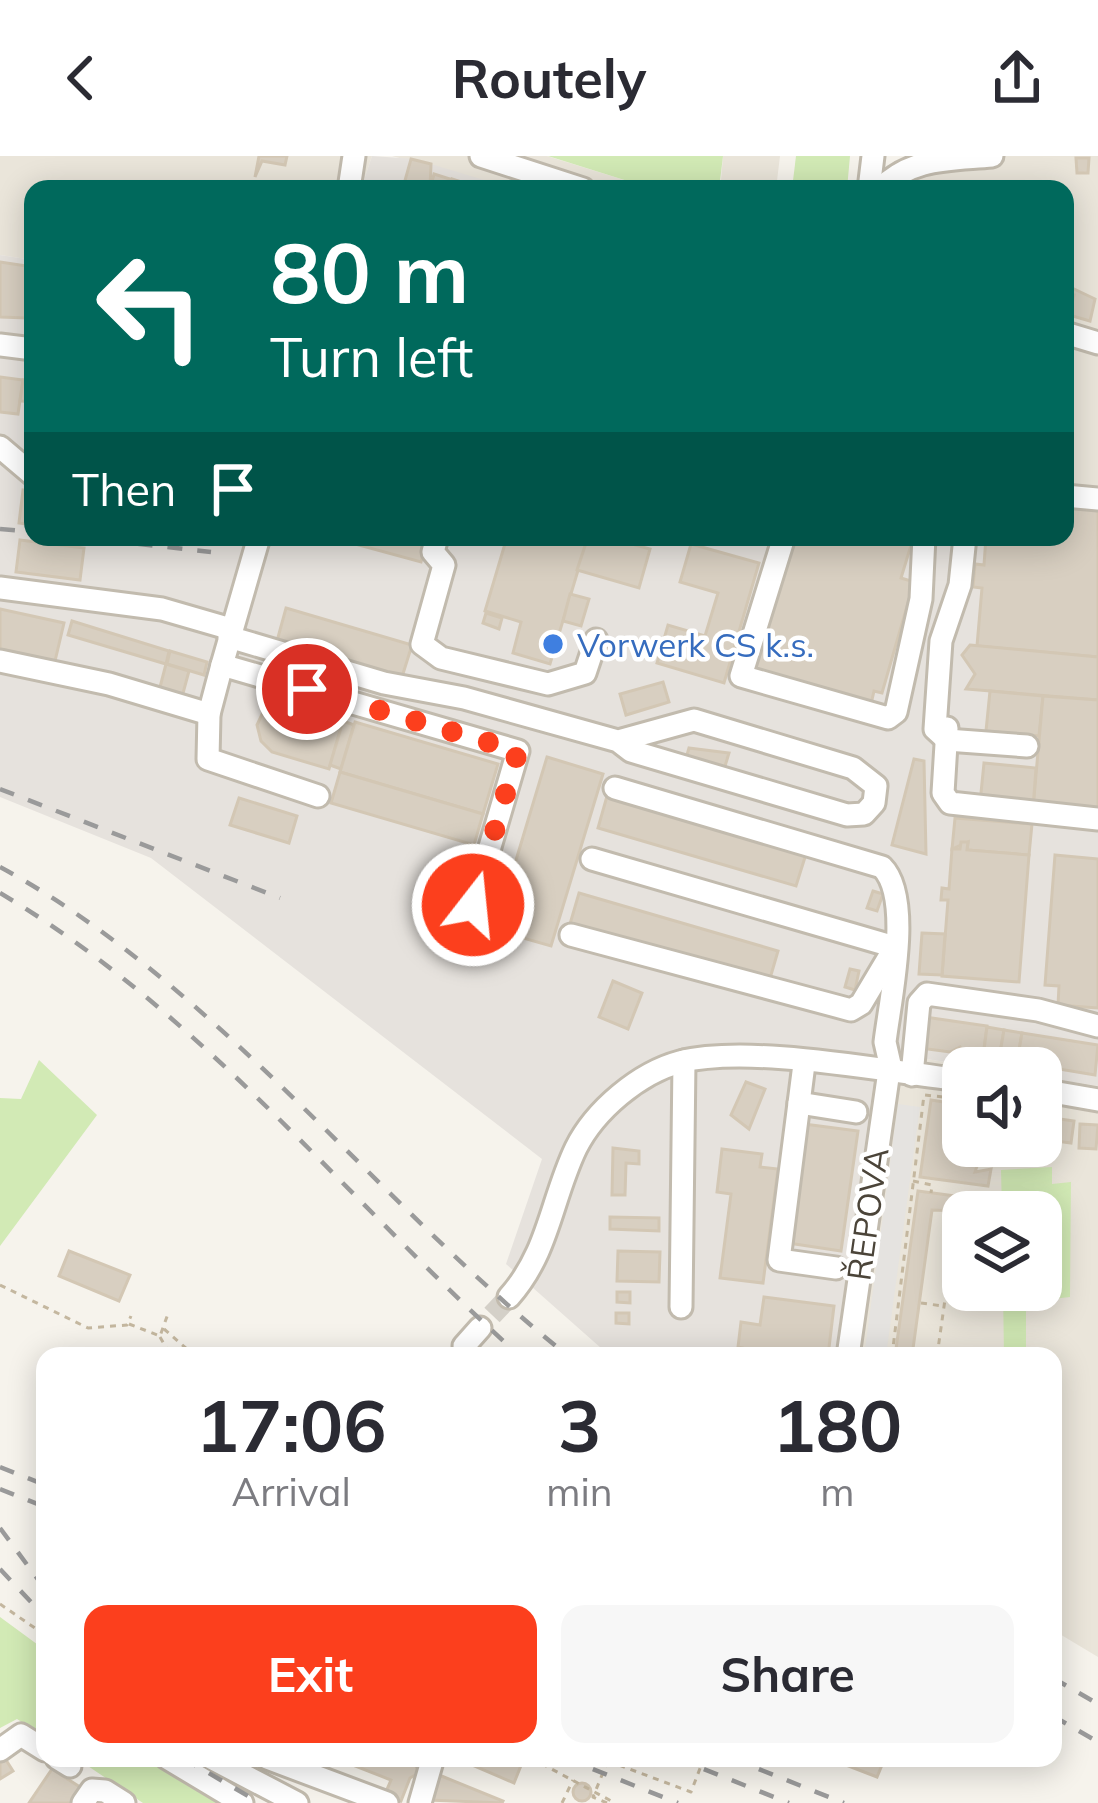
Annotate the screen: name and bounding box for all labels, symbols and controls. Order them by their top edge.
text: Routely [452,44,646,112]
icon: back [48,45,114,111]
icon: share [984,45,1050,111]
text: 80 m [270,219,469,324]
icon: left [72,228,228,384]
text: Turn left [270,323,473,391]
icon: arrive [200,456,266,522]
text: Then [72,461,176,517]
place label: Vorwerk CS k.s. [577,624,814,665]
marker: Vorwerk CS k.s. [540,631,566,657]
pin [256,638,358,740]
icon: arrive [274,656,340,722]
position arrow [410,842,536,968]
map controls [942,1047,1062,1311]
button: sound [942,1047,1062,1167]
street label: ŘEPOVA [837,1145,897,1283]
button: layers [942,1191,1062,1311]
text: 17:06 [196,1380,386,1470]
text: 3 [558,1380,601,1470]
text: 180 [773,1380,902,1470]
text: Arrival [232,1467,351,1516]
text: min [546,1467,613,1516]
text: m [820,1467,854,1516]
button: Exit [84,1605,537,1743]
button: Share [561,1605,1014,1743]

